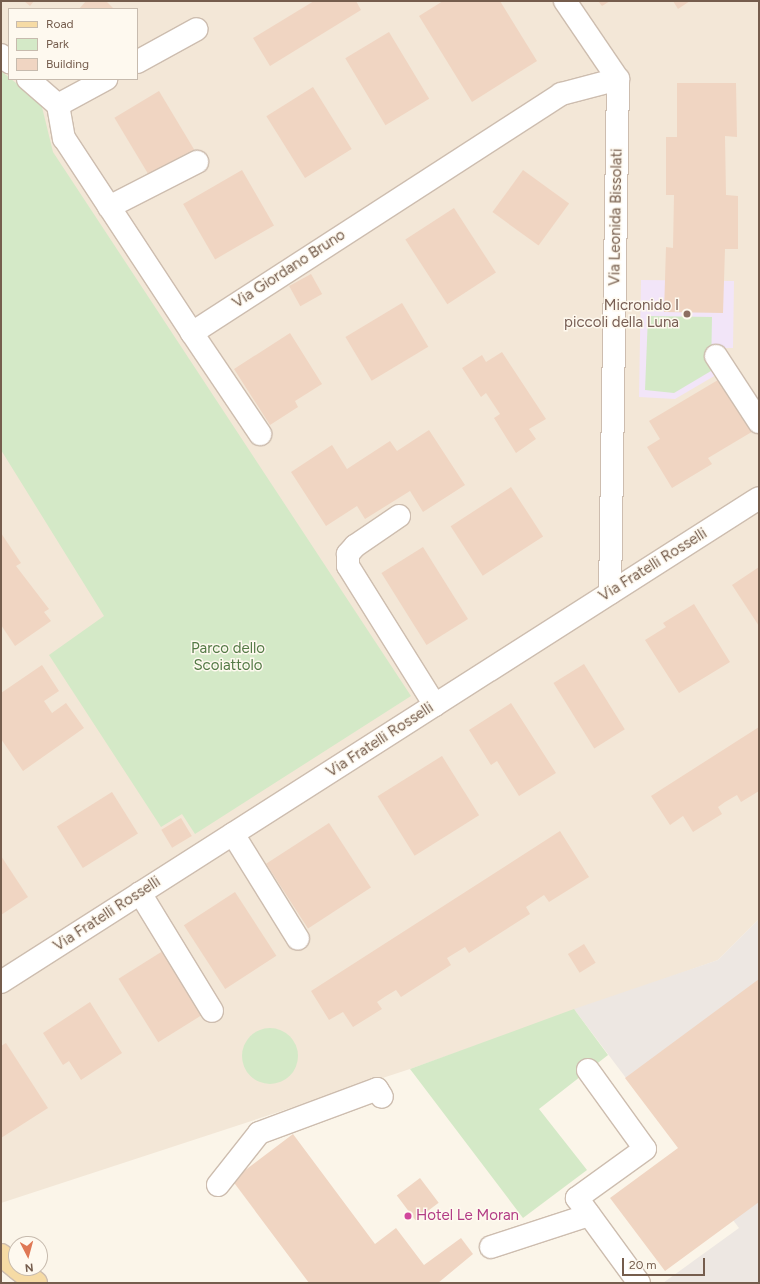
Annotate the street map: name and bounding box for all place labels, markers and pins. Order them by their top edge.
place label: Micronido I piccoli della Luna [564,296,679,331]
marker: Micronido I piccoli della Luna [682,309,692,319]
place label: Hotel Le Moran [416,1207,519,1225]
marker: Hotel Le Moran [403,1211,413,1221]

